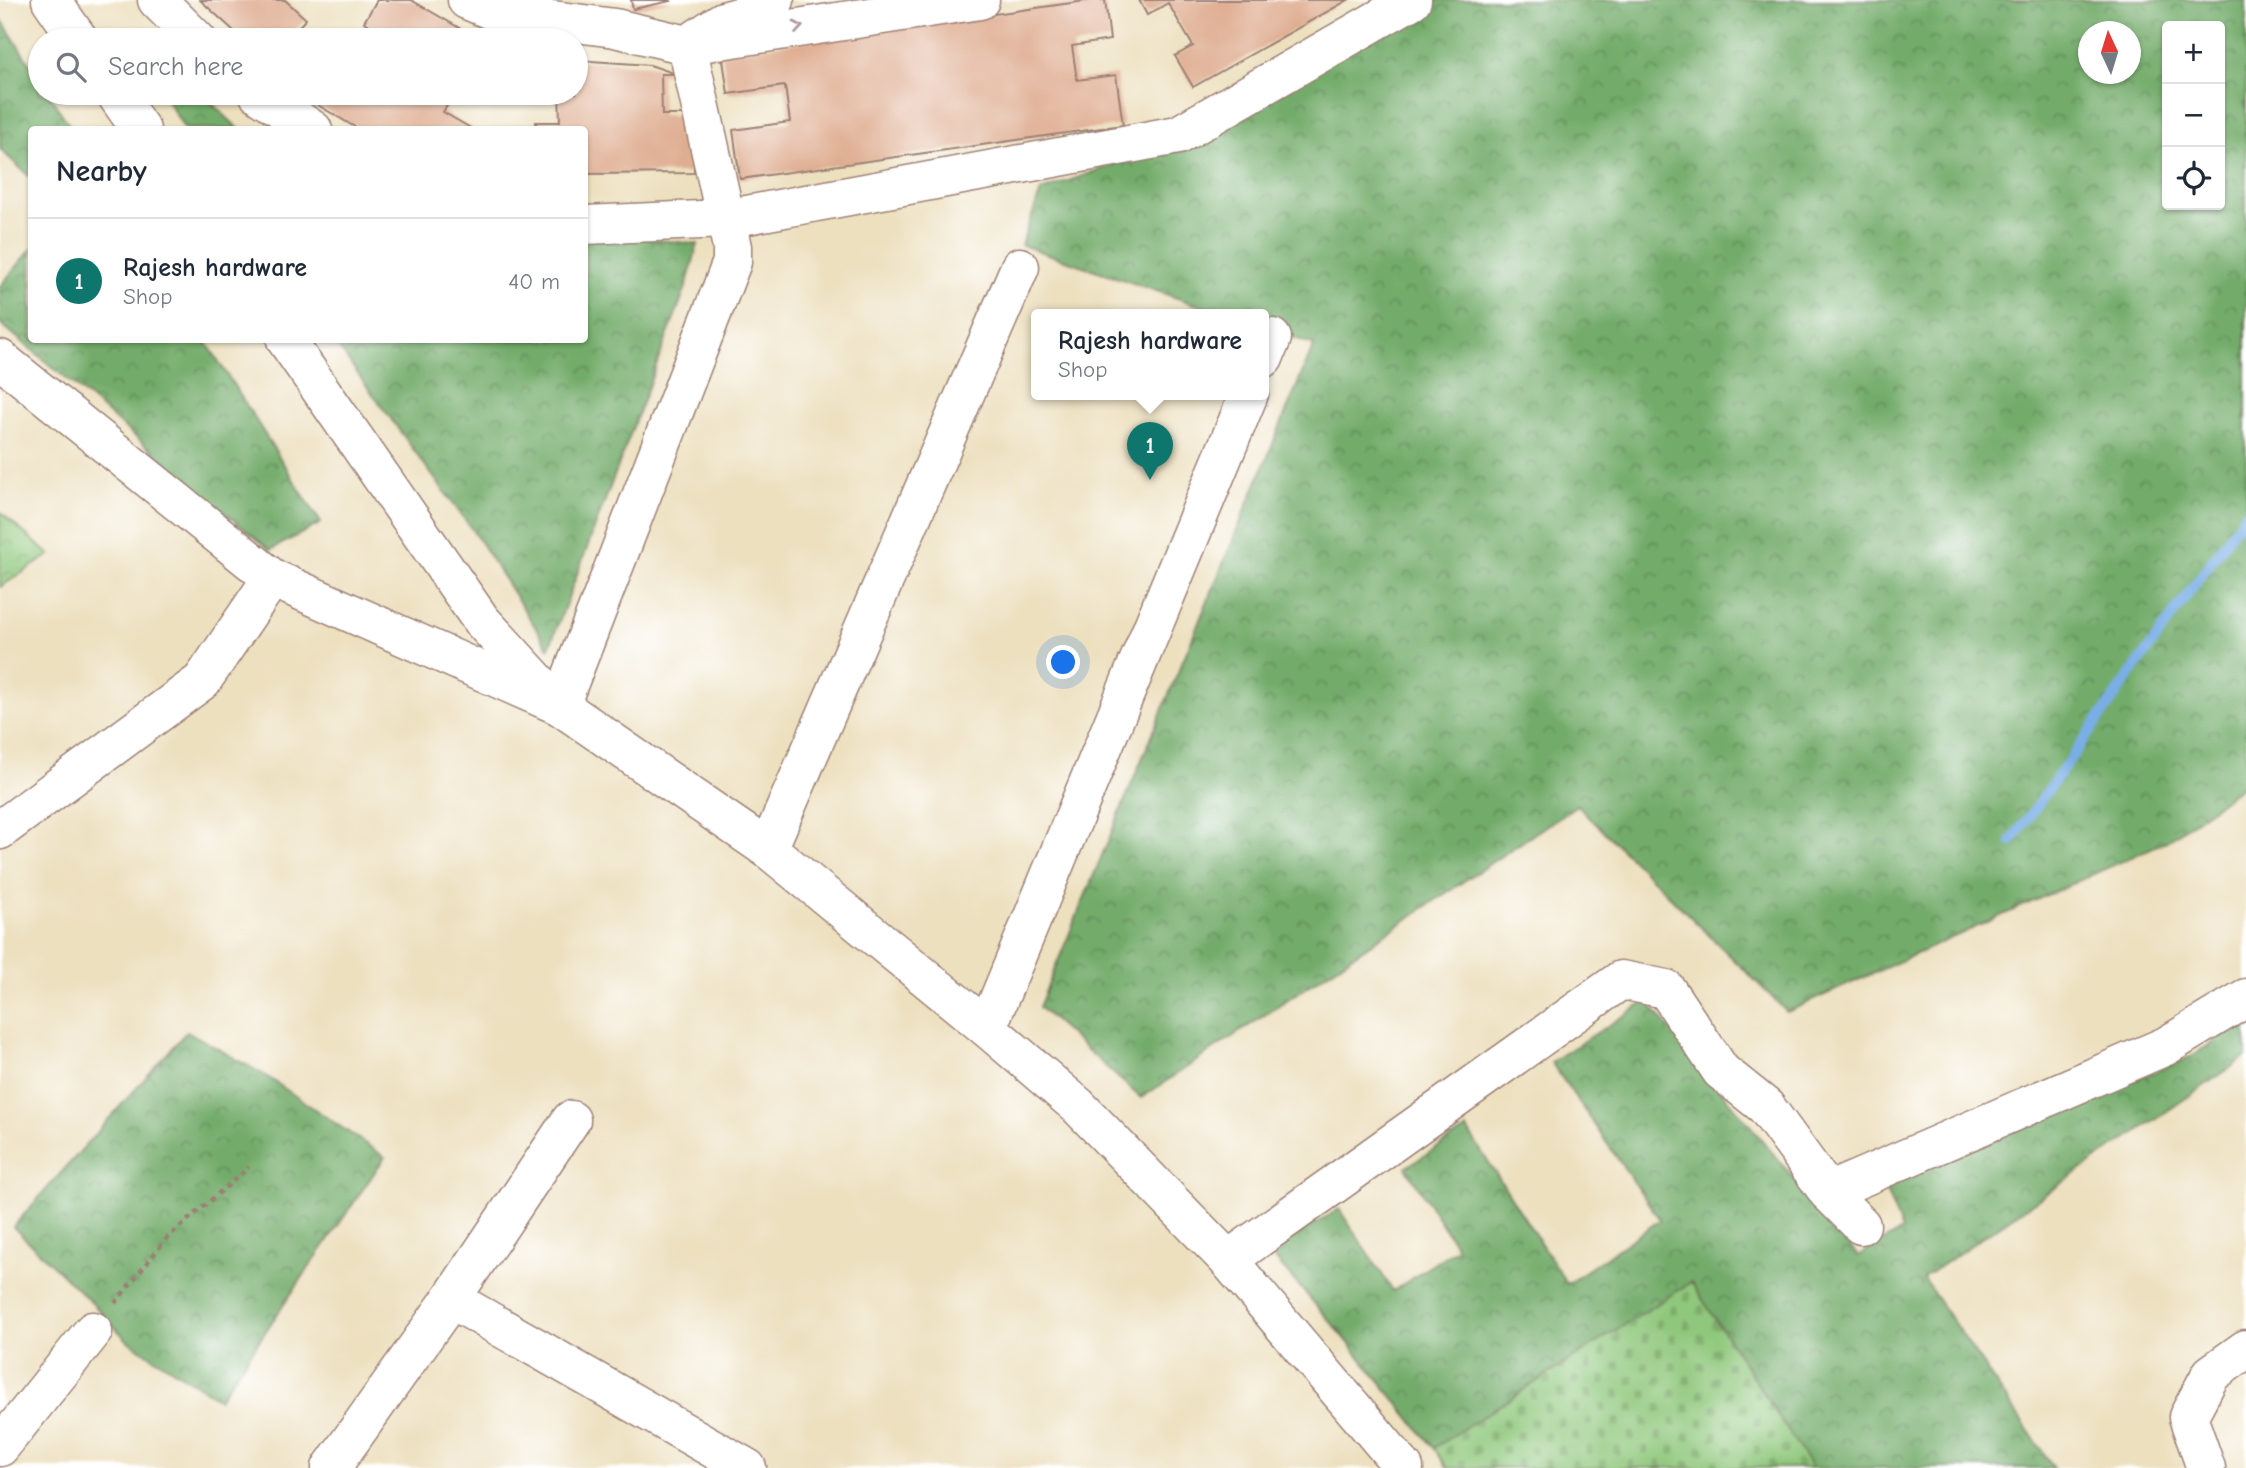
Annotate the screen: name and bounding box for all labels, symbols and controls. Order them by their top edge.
one-way arrow [792,20,804,35]
north arrow [2078,21,2141,84]
map controls [2162,21,2225,210]
button: + [2162,21,2225,84]
search box [28,28,588,105]
icon: search [52,48,90,86]
text: Search here [108,52,243,82]
button: − [2162,84,2225,147]
button: locate [2162,147,2225,210]
text: Nearby [56,154,147,189]
text: Rajesh hardware [123,253,307,283]
text: 1 [74,268,84,295]
text: 40 m [508,268,560,295]
text: Shop [123,283,172,310]
popup [1031,309,1269,400]
text: Rajesh hardware [1058,326,1242,356]
text: Shop [1058,356,1107,383]
pin: 1 [1127,422,1173,480]
your location [1046,645,1080,679]

